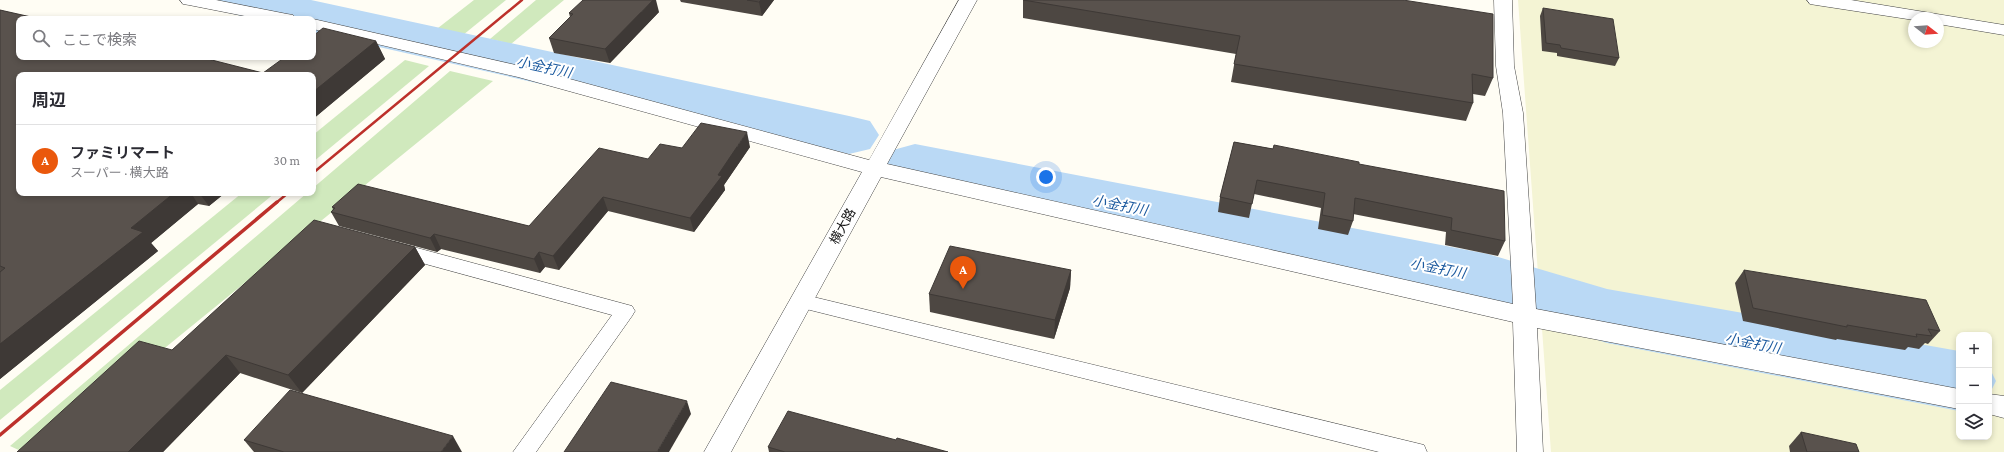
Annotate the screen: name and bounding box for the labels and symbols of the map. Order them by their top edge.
north arrow [1908,12,1944,48]
water label: 小金打川 [515,53,575,81]
your location [1036,167,1056,187]
water label: 小金打川 [1091,192,1151,219]
street label: 横大路 [826,206,858,247]
water label: 小金打川 [1409,255,1469,282]
pin: A [950,256,976,289]
water label: 小金打川 [1724,330,1784,357]

